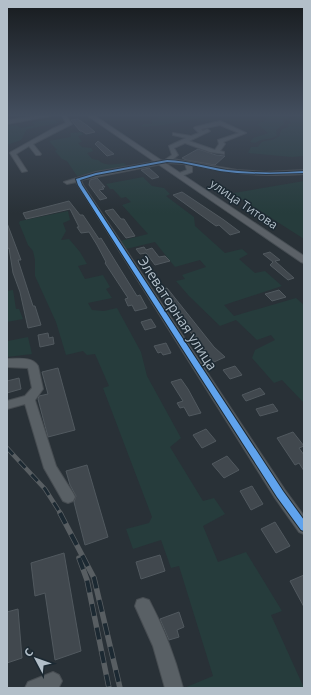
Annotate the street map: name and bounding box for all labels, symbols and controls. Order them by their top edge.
street label: улица Титова [207,175,281,233]
street label: Элеваторная улица [134,252,222,374]
north arrow [16,639,56,679]
text: С [20,645,36,660]

